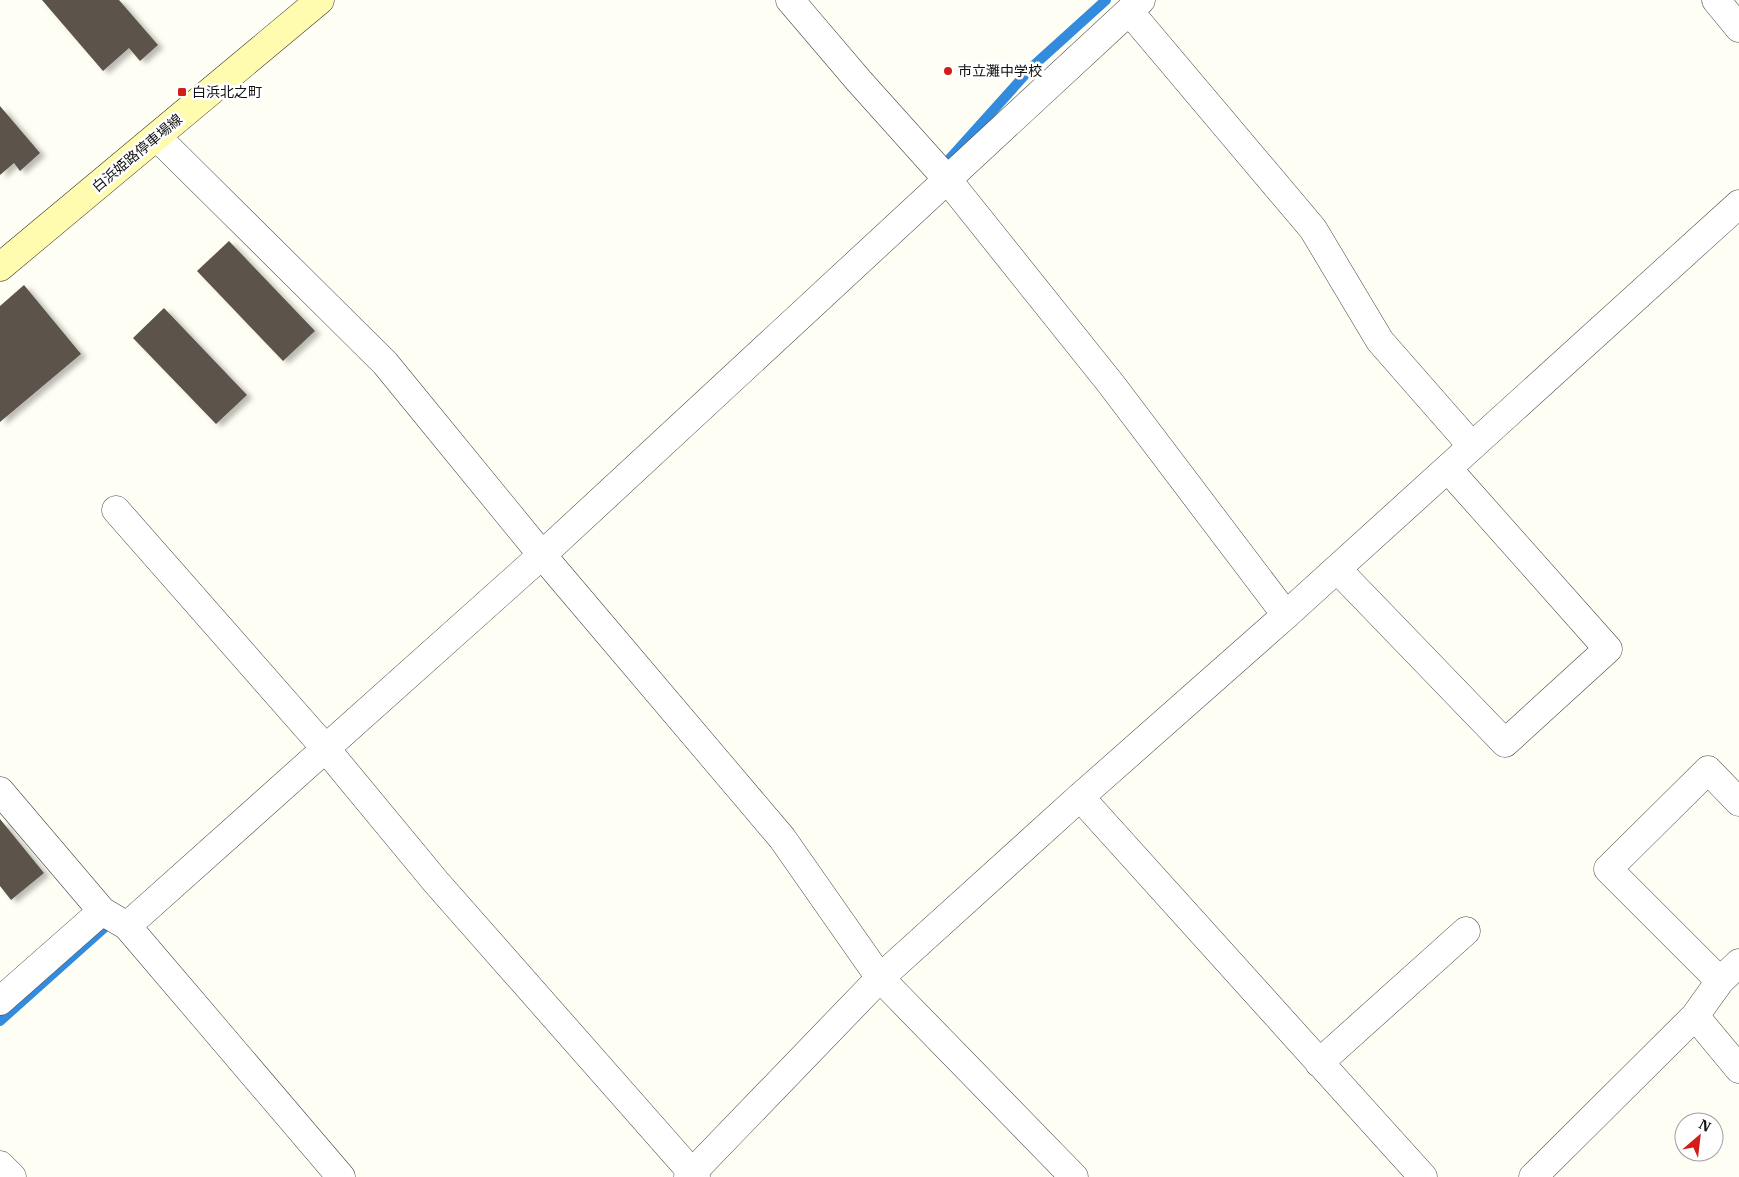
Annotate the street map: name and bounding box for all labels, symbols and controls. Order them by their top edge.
place label: 市立灘中学校 [958,62,1042,80]
marker: 市立灘中学校 [942,65,954,77]
place label: 白浜北之町 [192,83,262,101]
marker: 白浜北之町 [176,86,188,98]
street label: 白浜姫路停車場線 [88,110,186,196]
north arrow [1674,1112,1724,1162]
text: N [1696,1115,1714,1136]

